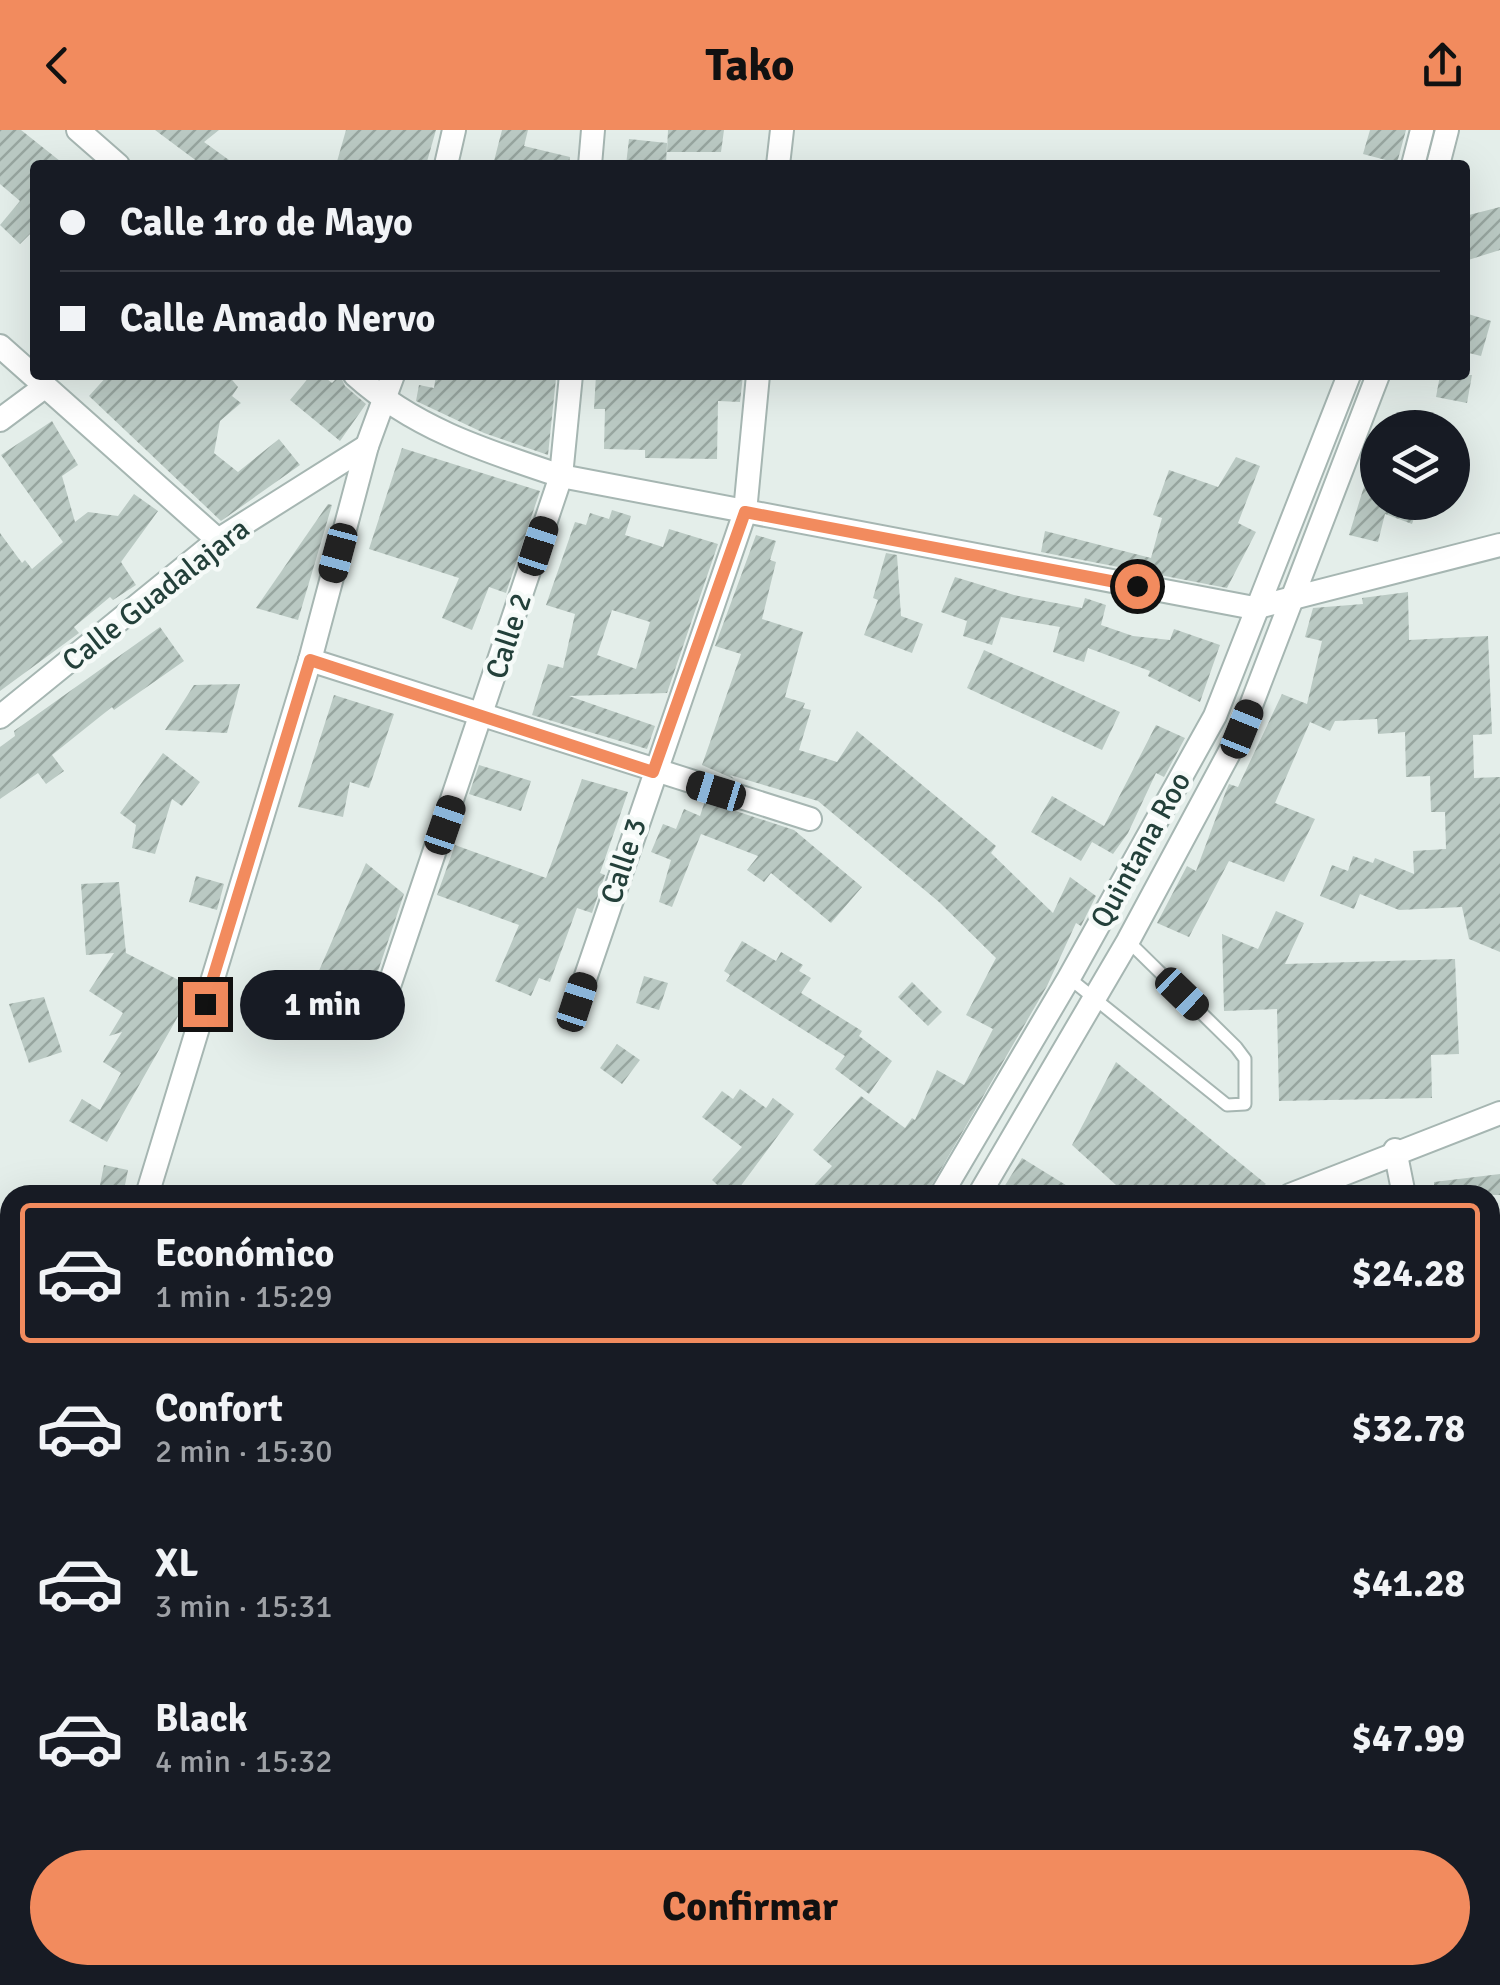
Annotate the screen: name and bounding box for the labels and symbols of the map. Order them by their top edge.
street label: Calle Guadalajara [55,510,257,680]
car [514,513,562,579]
car [316,520,360,586]
route start [1115,564,1160,609]
street label: Calle 2 [478,588,540,684]
car [1217,696,1267,762]
street label: Quintana Roo [1083,765,1199,935]
car [683,768,749,814]
car [421,792,469,858]
street label: Calle 3 [593,813,655,909]
car [1150,962,1214,1026]
callout: 1 min [240,969,405,1039]
car [553,969,601,1035]
route end [183,982,228,1027]

